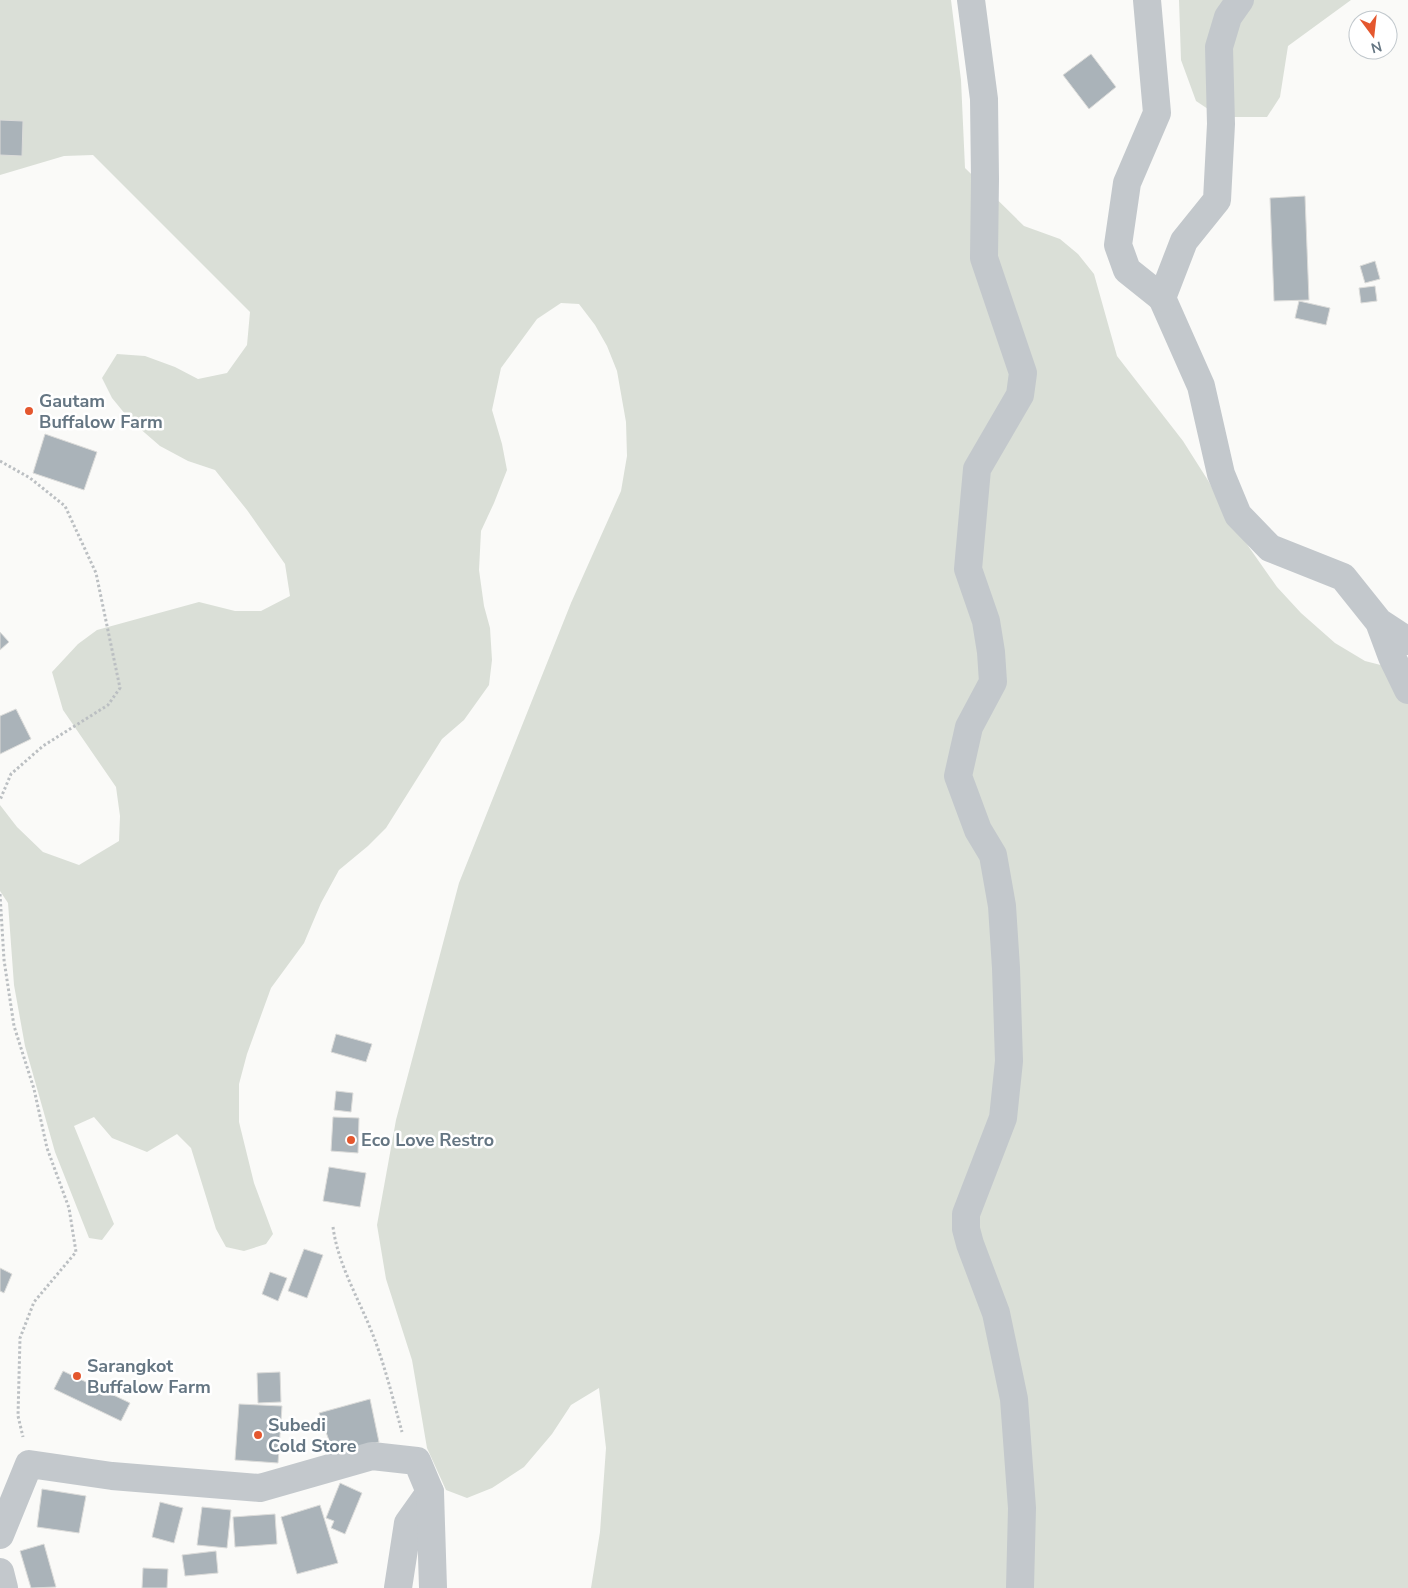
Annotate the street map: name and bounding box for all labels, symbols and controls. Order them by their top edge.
north arrow [1348,10,1398,60]
text: N [1369,37,1384,58]
place label: Gautam Buffalow Farm [39,389,163,434]
marker: Gautam Buffalow Farm [23,405,35,417]
place label: Eco Love Restro [361,1128,494,1152]
marker: Eco Love Restro [345,1134,357,1146]
place label: Sarangkot Buffalow Farm [87,1354,211,1399]
marker: Sarangkot Buffalow Farm [71,1370,83,1382]
place label: Subedi Cold Store [268,1413,357,1458]
marker: Subedi Cold Store [252,1429,264,1441]

